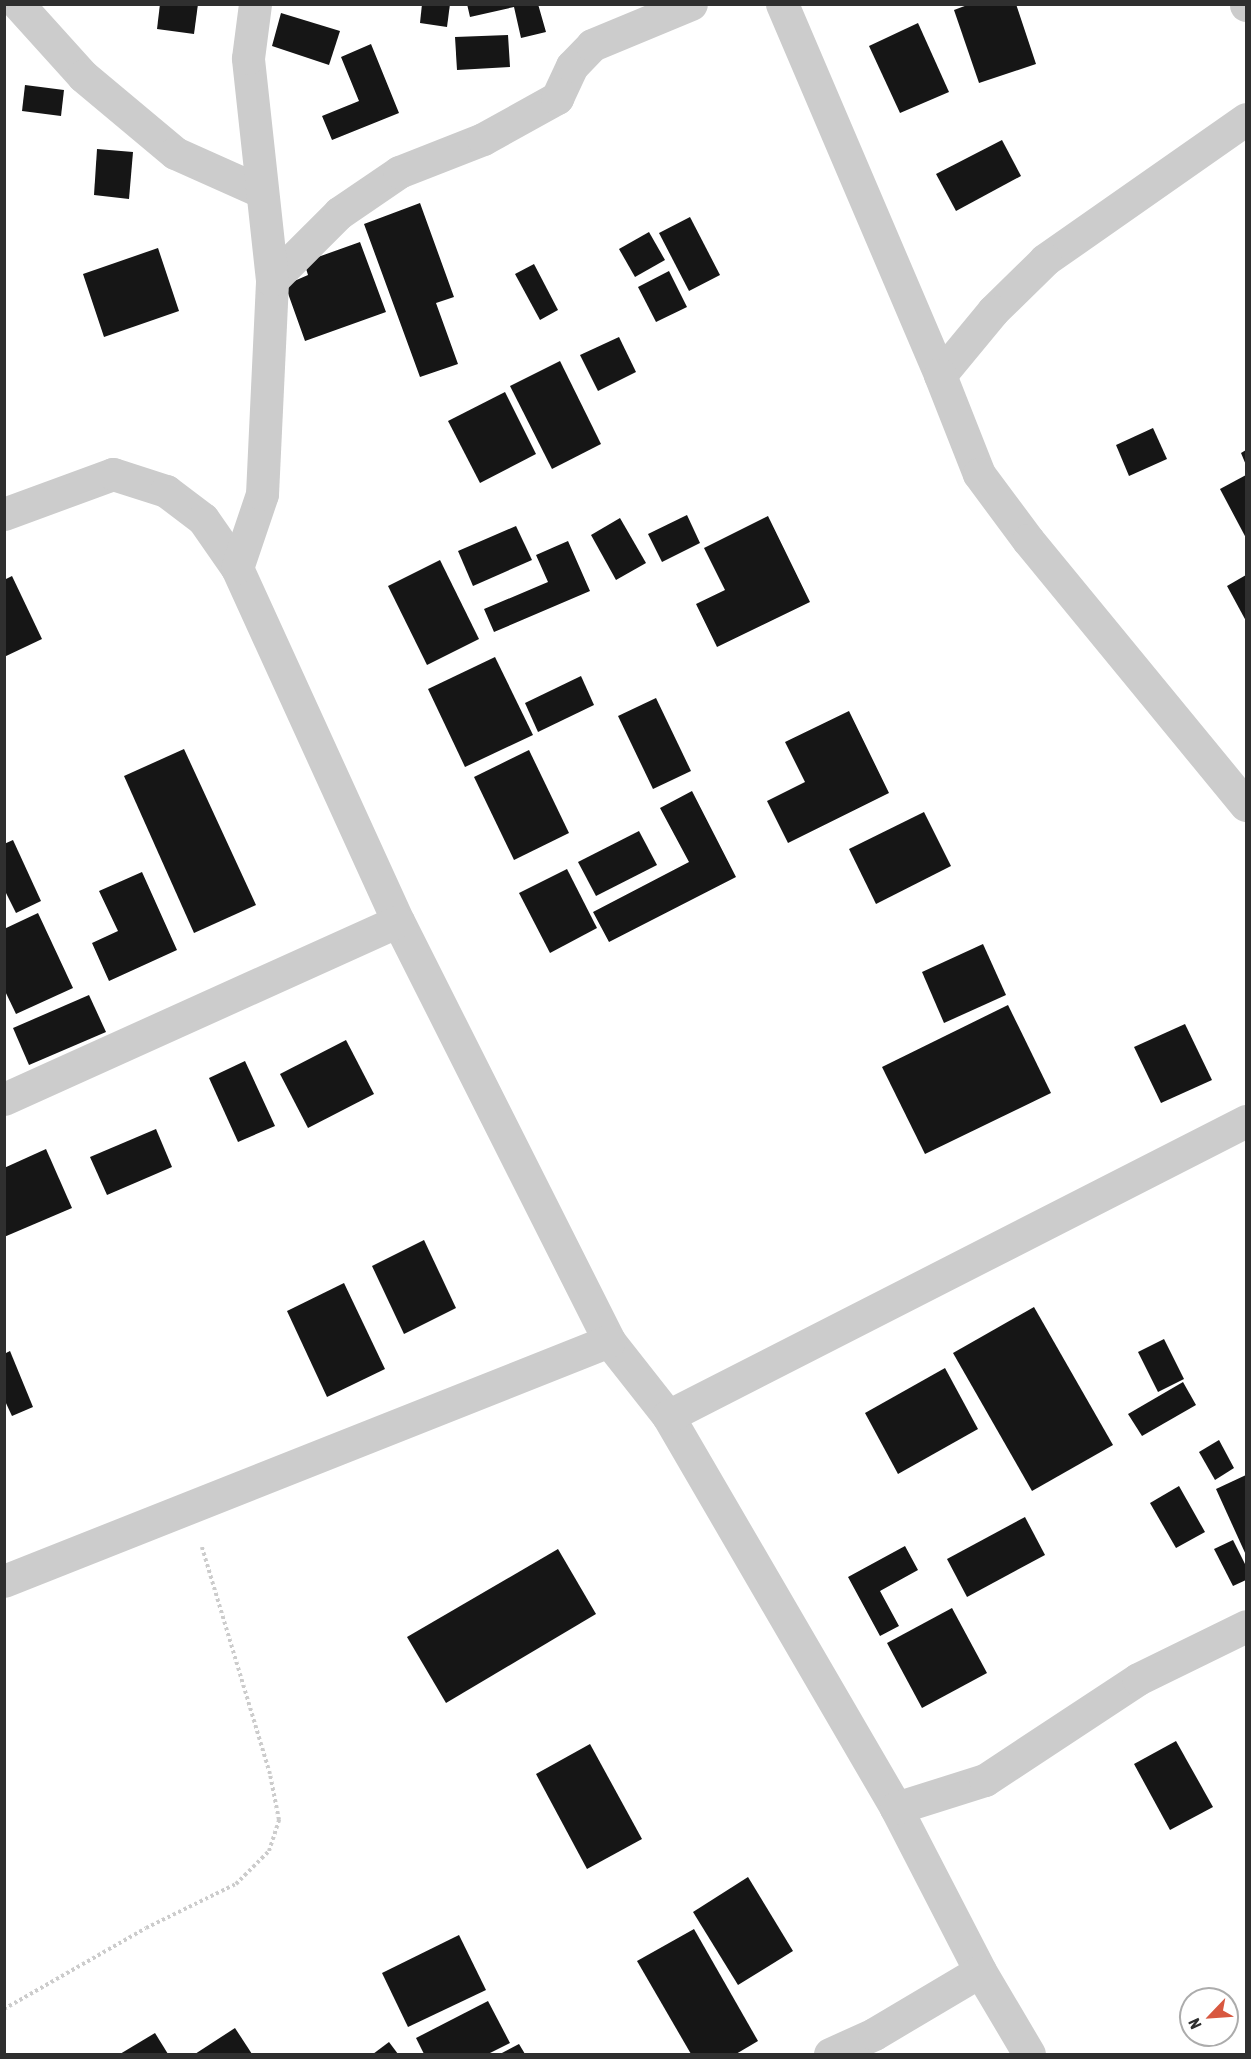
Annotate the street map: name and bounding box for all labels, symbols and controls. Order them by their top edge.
north arrow [1179,1987,1239,2047]
text: N [1184,2016,1205,2032]

